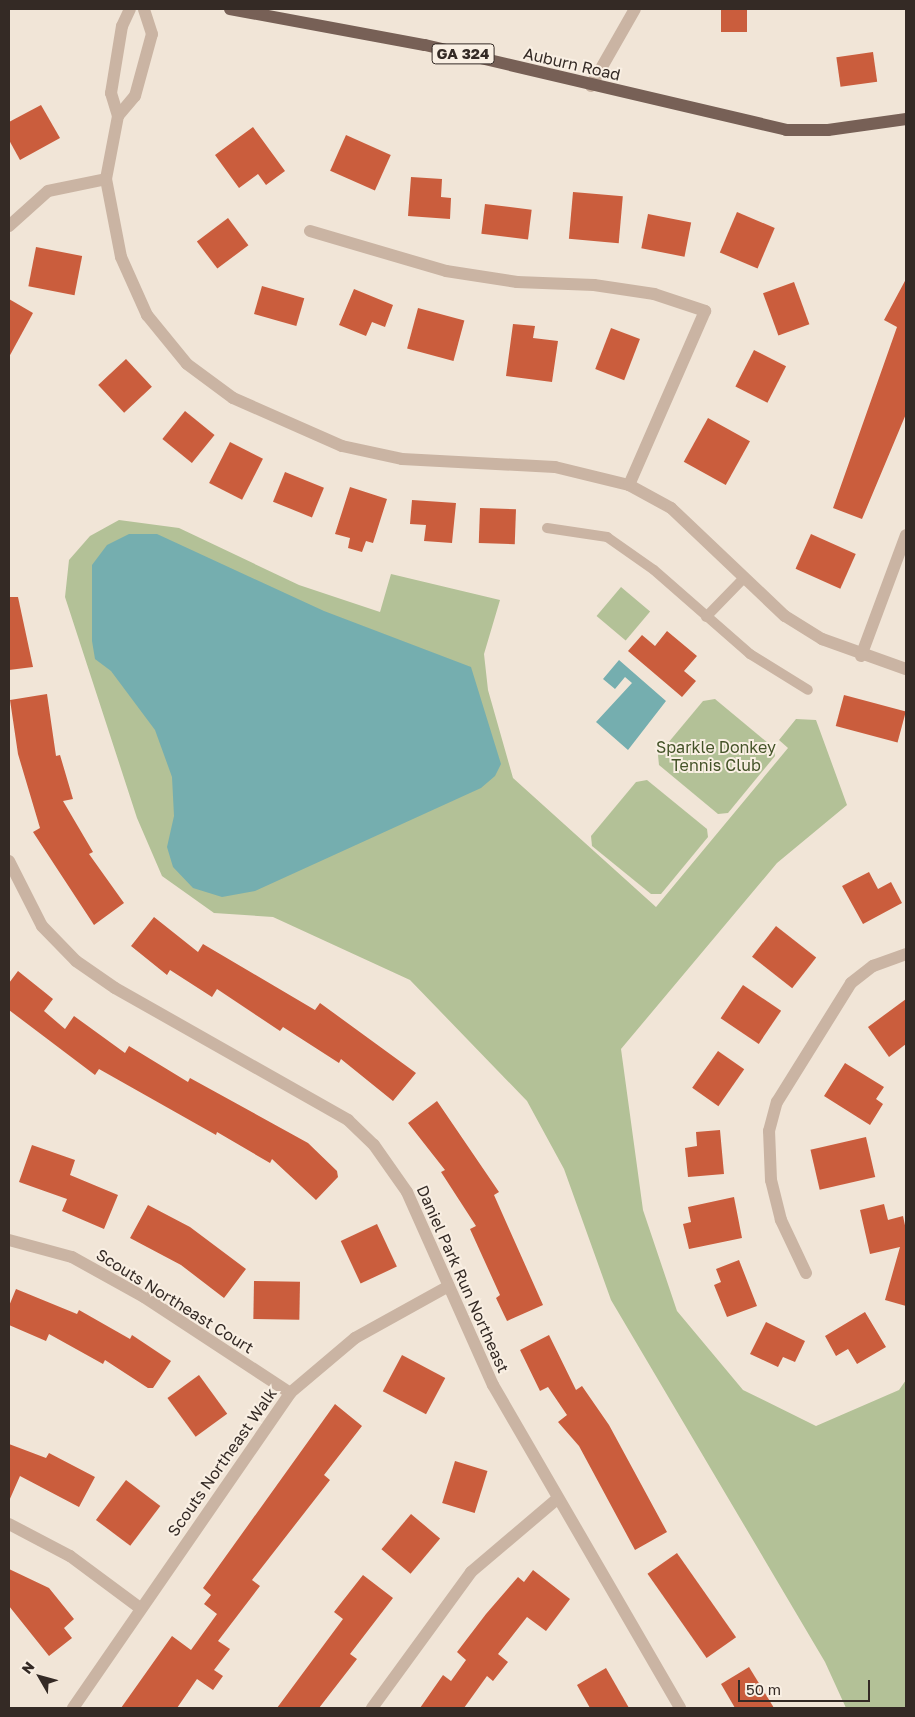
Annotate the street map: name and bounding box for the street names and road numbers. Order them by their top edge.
road number: GA 324 [430,42,496,66]
street label: Auburn Road [522,44,622,84]
street label: Daniel Park Run Northeast [413,1182,513,1376]
street label: Scouts Northeast Court [93,1245,257,1357]
street label: Scouts Northeast Walk [163,1384,281,1540]

